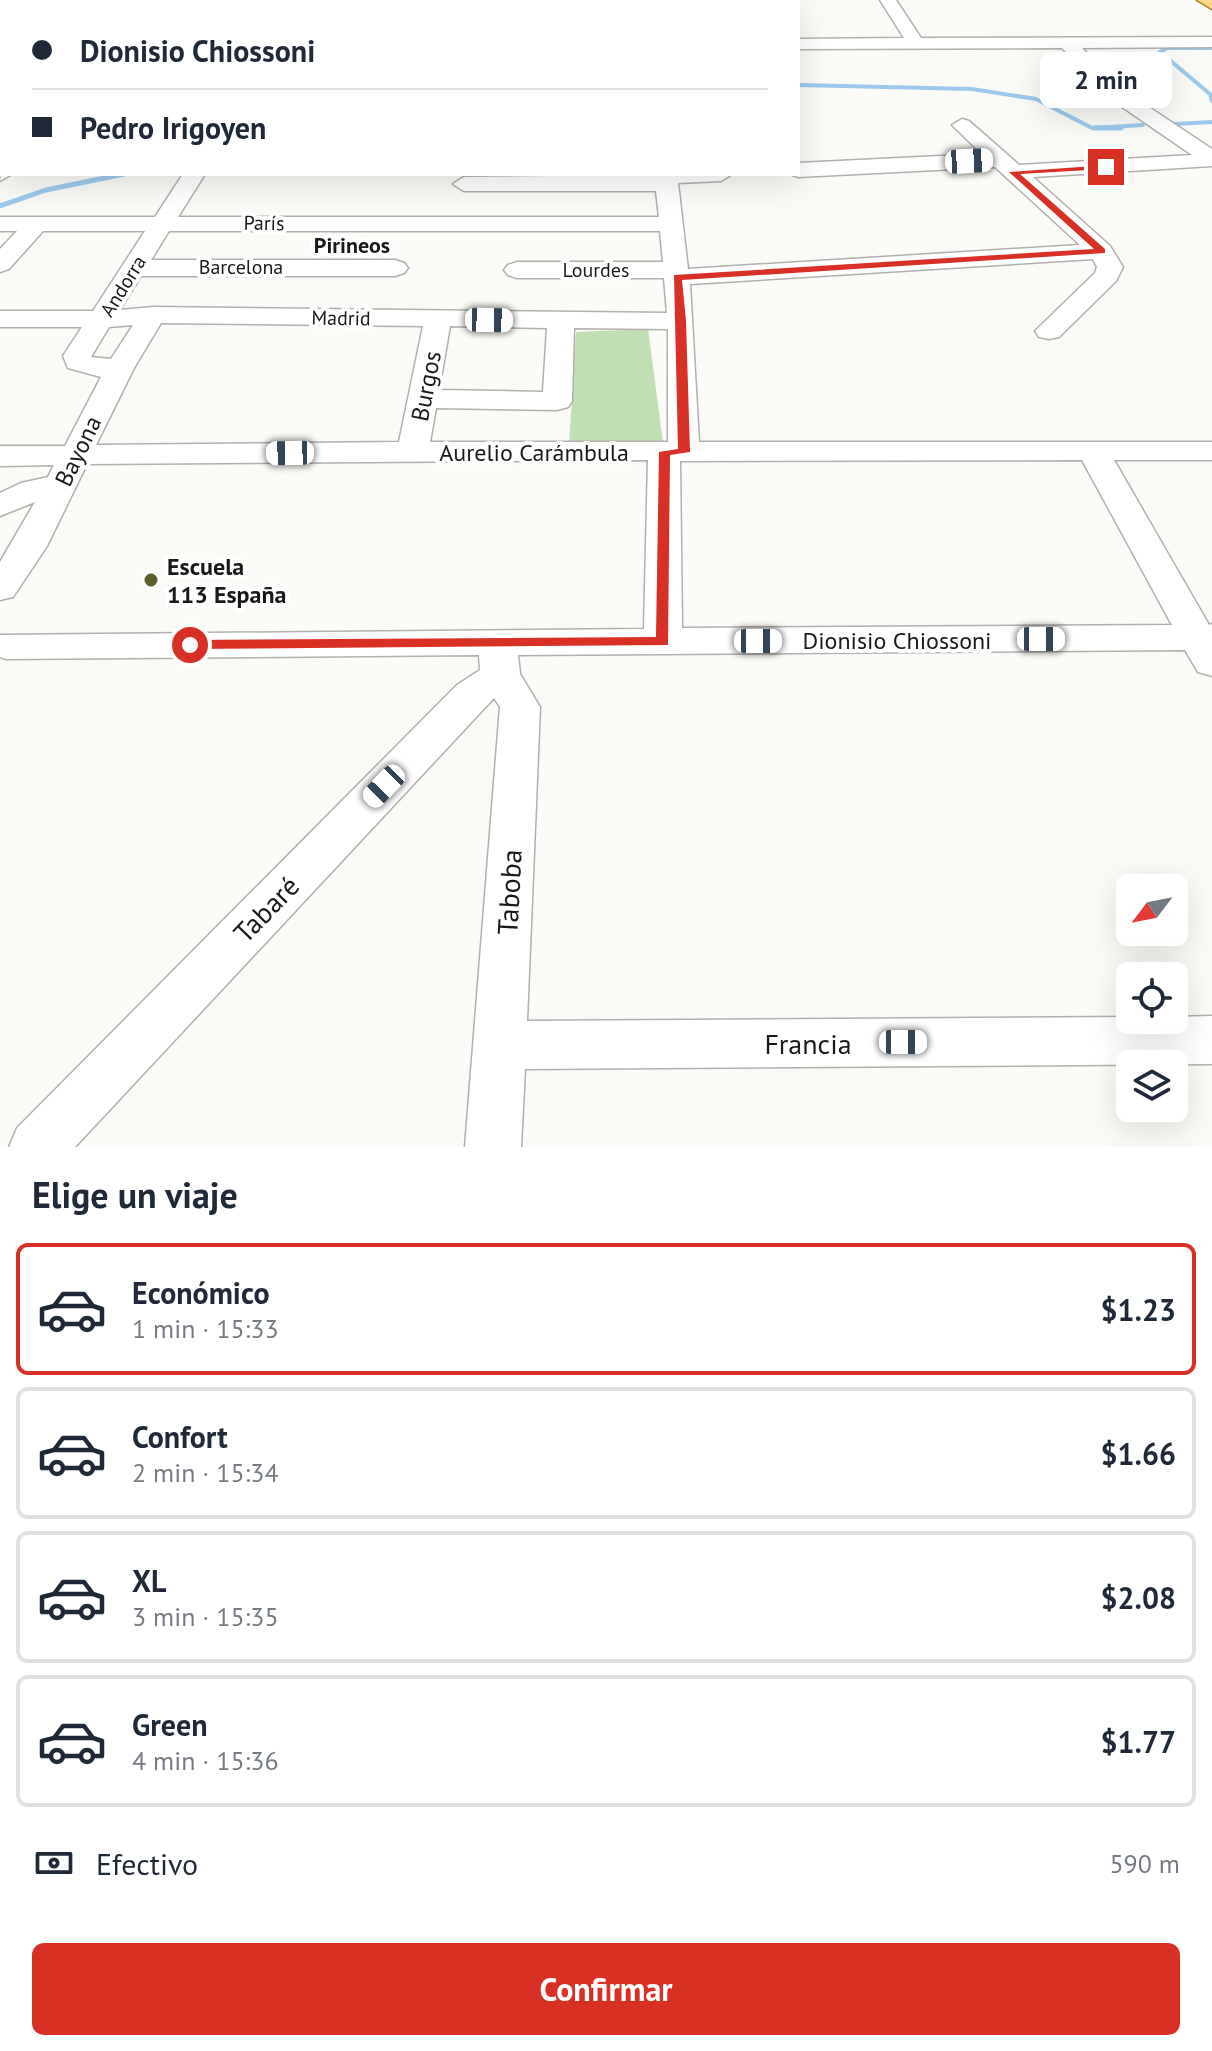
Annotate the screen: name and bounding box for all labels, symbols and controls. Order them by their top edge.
text: Dionisio Chiossoni [80,31,315,70]
callout: 2 min [1040,51,1172,107]
text: 2 min [1074,63,1138,96]
text: Pedro Irigoyen [80,108,266,147]
car [944,148,994,174]
route end [1088,149,1124,185]
street label: París [243,210,285,236]
district label: Pirineos [314,231,390,259]
street label: Andorra [94,250,152,322]
street label: Barcelona [199,254,283,280]
street label: Lourdes [563,257,629,283]
street label: Madrid [311,304,371,332]
car [465,308,513,332]
street label: Burgos [404,348,448,424]
street label: Bayona [48,411,108,491]
street label: Aurelio Carámbula [439,437,629,468]
car [266,441,314,465]
place label: Escuela 113 España [167,551,286,610]
marker: Escuela 113 España [142,571,160,589]
street label: Dionisio Chiossoni [802,625,992,656]
route start [172,627,208,663]
car [1017,627,1065,651]
car [734,629,782,653]
car [359,760,409,812]
street label: Taboba [488,848,530,936]
street label: Tabaré [225,868,307,950]
north arrow [1116,874,1188,946]
map controls [1116,874,1188,1122]
button: locate [1116,962,1188,1034]
street label: Francia [764,1025,852,1062]
car [879,1030,927,1054]
button: layers [1116,1050,1188,1122]
text: Elige un viaje [32,1171,238,1218]
icon: car [36,1273,108,1345]
text: Económico [132,1273,270,1312]
text: $1.23 [1101,1290,1176,1329]
text: 1 min · 15:33 [132,1312,279,1345]
icon: car [36,1417,108,1489]
text: Confort [132,1417,228,1456]
text: $1.66 [1101,1434,1176,1473]
text: 2 min · 15:34 [132,1456,279,1489]
icon: car [36,1561,108,1633]
text: XL [132,1561,166,1600]
text: $2.08 [1101,1578,1176,1617]
text: 3 min · 15:35 [132,1600,279,1633]
icon: car [36,1705,108,1777]
text: Green [132,1705,207,1744]
text: $1.77 [1101,1722,1176,1761]
text: 4 min · 15:36 [132,1744,279,1777]
icon: cash [32,1841,76,1885]
text: Efectivo [96,1844,198,1883]
text: 590 m [1109,1847,1180,1880]
button: Confirmar [32,1943,1180,2035]

